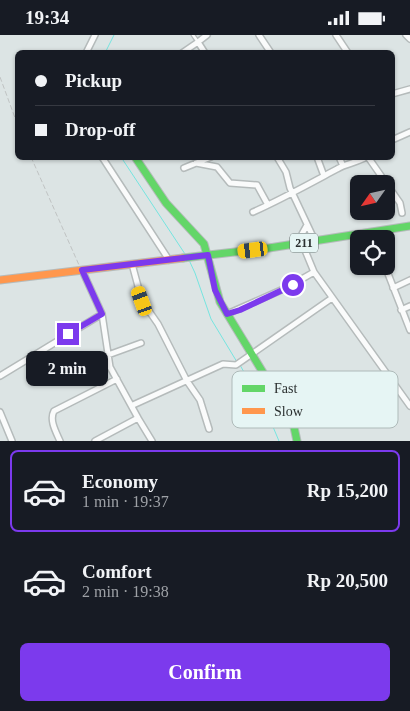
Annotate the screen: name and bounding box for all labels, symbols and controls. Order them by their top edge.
text: 19:34 [25,7,69,28]
text: Pickup [65,70,122,91]
text: Drop-off [65,119,135,140]
north arrow [350,175,395,220]
map controls [350,175,395,275]
button: locate [350,230,395,275]
road number: 211 [290,233,318,253]
car [237,241,268,259]
route start [282,274,304,296]
car [129,284,154,318]
route end [57,323,79,345]
callout: 2 min [27,351,109,387]
text: 2 min [48,360,86,377]
legend [232,371,398,428]
text: Fast [274,381,297,396]
text: Slow [274,404,304,419]
icon: car [22,469,67,514]
text: Economy [82,471,158,492]
text: Rp 15,200 [307,480,388,501]
text: 1 min · 19:37 [82,493,169,510]
icon: car [22,559,67,604]
text: Comfort [82,561,152,582]
text: Rp 20,500 [307,570,388,591]
text: 2 min · 19:38 [82,583,169,600]
button: Confirm [20,643,390,701]

